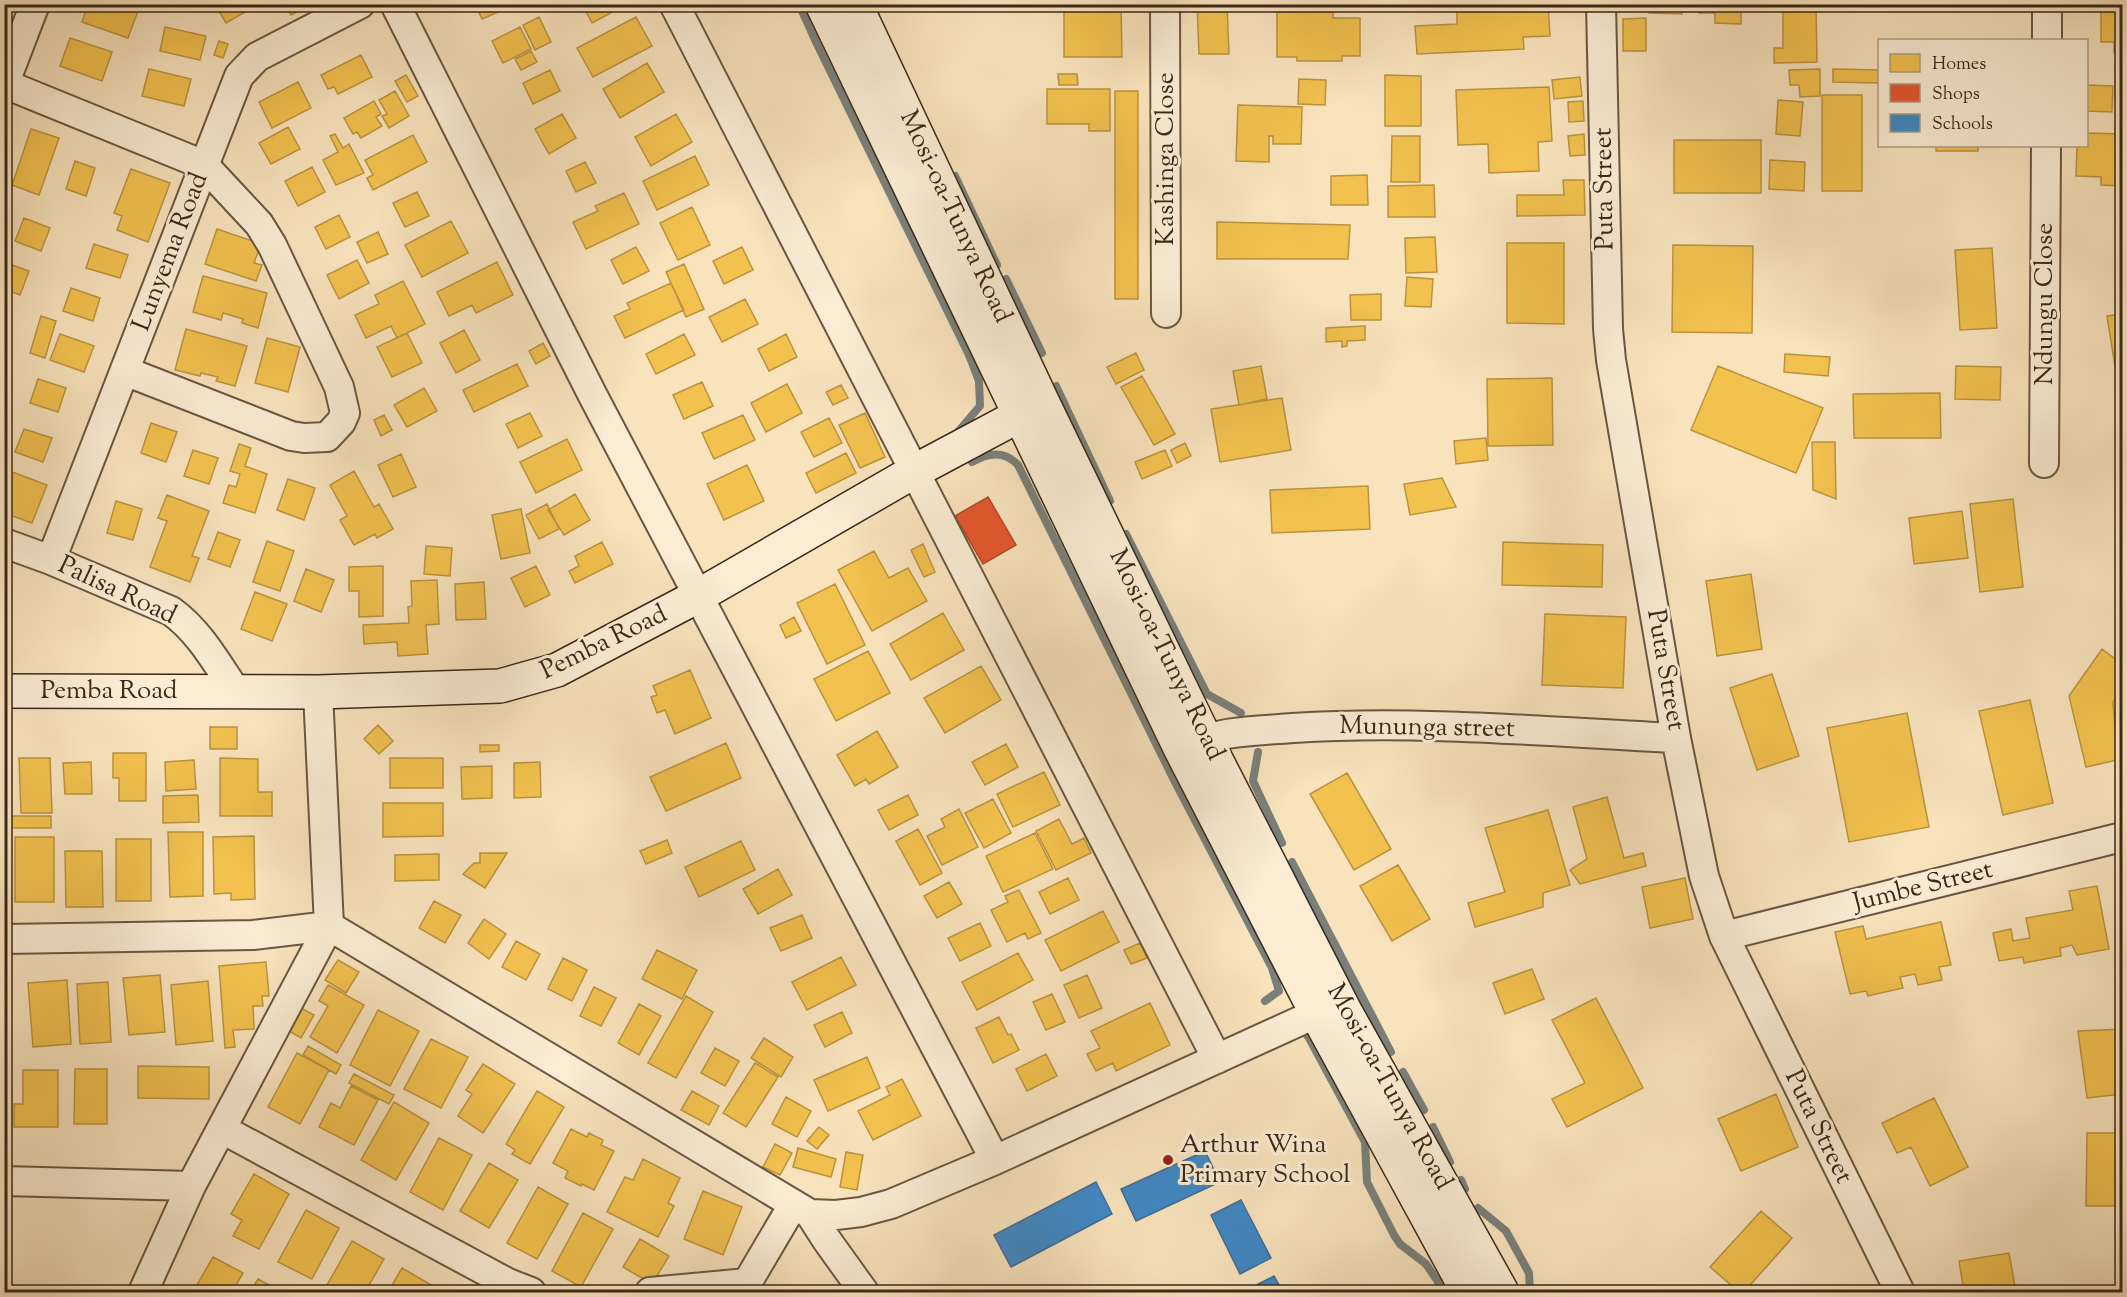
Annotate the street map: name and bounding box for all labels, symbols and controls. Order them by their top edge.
legend [1878,39,2088,147]
text: Homes [1932,52,1986,78]
street label: Kashinga Close [1148,72,1185,246]
text: Shops [1932,82,1980,108]
street label: Mosi-oa-Tunya Road [889,105,1021,330]
text: Schools [1932,112,1993,138]
street label: Puta Street [1585,127,1625,251]
street label: Lunyema Road [124,167,218,337]
street label: Ndungu Close [2027,223,2064,385]
street label: Mosi-oa-Tunya Road [1099,543,1233,767]
street label: Palisa Road [52,547,183,635]
street label: Pemba Road [534,596,674,690]
street label: Puta Street [1636,606,1694,734]
street label: Pemba Road [40,673,178,710]
street label: Mununga street [1339,708,1515,748]
street label: Jumbe Street [1847,852,1997,923]
street label: Mosi-oa-Tunya Road [1317,977,1461,1197]
street label: Puta Street [1774,1064,1862,1190]
place label: Arthur Wina Primary School [1180,1127,1350,1194]
marker: Arthur Wina Primary School [1161,1153,1175,1167]

